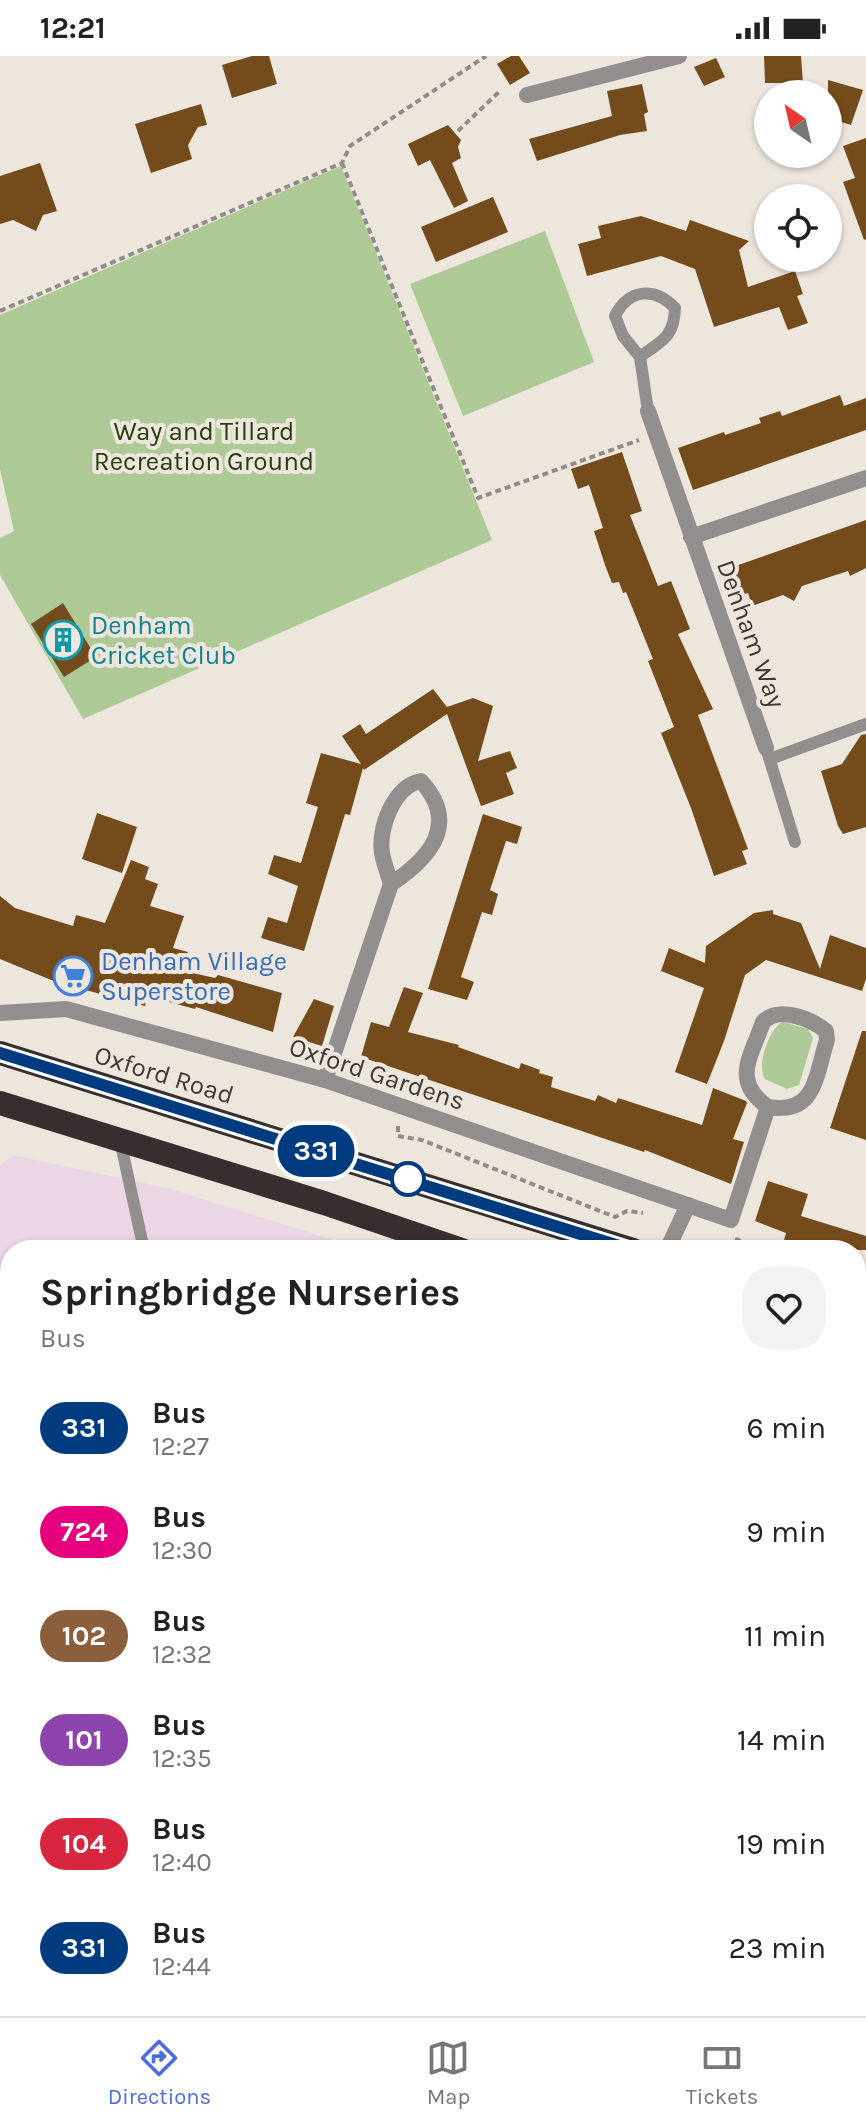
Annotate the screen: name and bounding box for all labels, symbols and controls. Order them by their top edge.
text: 12:21 [40,10,106,46]
north arrow [754,80,842,168]
map controls [754,80,842,272]
button: locate [754,184,842,272]
park label: Way and Tillard Recreation Ground [94,416,314,477]
street label: Denham Way [710,556,792,712]
place label: Denham Cricket Club [91,610,236,671]
building icon: Denham Cricket Club [42,619,84,661]
place label: Denham Village Superstore [101,946,287,1007]
supermarket icon: Denham Village Superstore [52,955,94,997]
street label: Oxford Gardens [285,1031,469,1117]
street label: Oxford Road [91,1039,237,1111]
line badge: 331 [270,1125,362,1177]
text: 331 [294,1134,338,1167]
unlabelled marker [391,1162,425,1196]
button: heart [742,1266,826,1350]
text: Springbridge Nurseries [40,1270,460,1315]
text: Bus [40,1323,86,1354]
text: Bus [152,1395,206,1431]
text: 6 min [747,1410,826,1446]
text: 331 [62,1411,106,1444]
text: 12:27 [152,1431,209,1462]
text: Bus [152,1499,206,1535]
text: 9 min [746,1514,826,1550]
text: 724 [60,1515,108,1548]
text: 12:30 [152,1535,212,1566]
text: Bus [152,1603,206,1639]
text: 11 min [744,1618,826,1654]
text: 102 [62,1619,106,1652]
text: 12:32 [152,1639,212,1670]
text: Bus [152,1707,206,1743]
text: 14 min [737,1722,826,1758]
text: 101 [65,1723,103,1756]
text: 12:35 [152,1743,212,1774]
text: Bus [152,1811,206,1847]
text: 19 min [736,1826,826,1862]
text: 104 [62,1827,106,1860]
text: 12:40 [152,1847,212,1878]
text: Bus [152,1915,206,1951]
text: 23 min [729,1930,826,1966]
text: 331 [62,1931,106,1964]
text: 12:44 [152,1951,211,1982]
tab: Directions [108,2036,211,2110]
tab: Map [426,2036,470,2110]
tab: Tickets [686,2036,758,2110]

